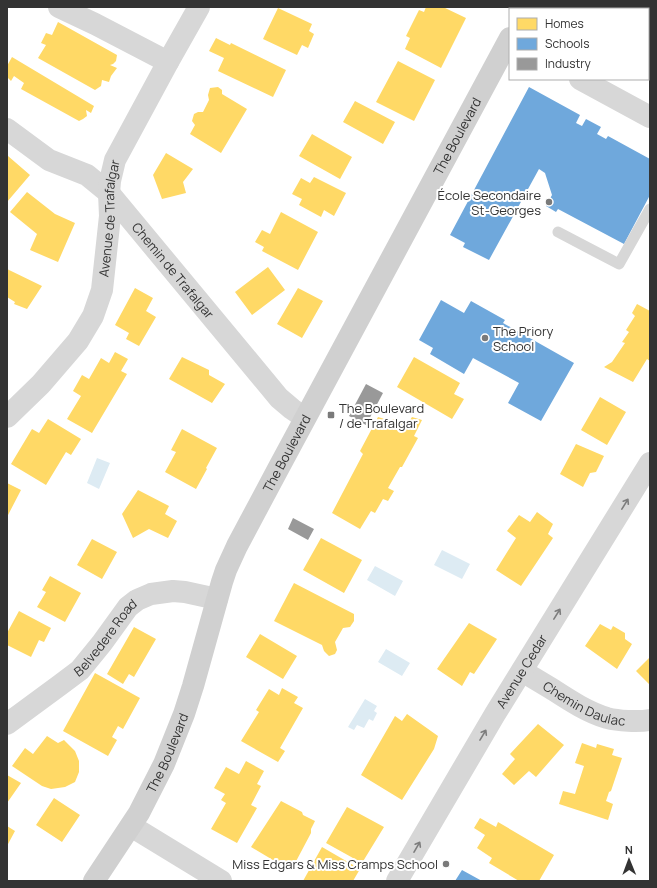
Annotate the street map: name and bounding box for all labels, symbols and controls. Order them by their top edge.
legend [509,8,649,80]
text: Homes [545,15,584,32]
text: Schools [545,35,589,52]
text: Industry [545,55,591,72]
street label: The Boulevard [429,94,485,178]
street label: Avenue de Trafalgar [94,157,124,278]
place label: École Secondaire St-Georges [438,186,541,219]
marker: École Secondaire St-Georges [544,197,554,207]
street label: Chemin de Trafalgar [128,218,219,323]
place label: The Priory School [493,322,554,355]
marker: The Priory School [480,333,490,343]
place label: The Boulevard / de Trafalgar [339,399,424,432]
marker: The Boulevard / de Trafalgar [326,410,336,420]
street label: The Boulevard [258,411,315,495]
one-way arrow [622,498,630,510]
street label: Belvedere Road [70,595,140,681]
one-way arrow [553,609,561,620]
street label: Avenue Cedar [492,631,551,711]
street label: Chemin Daulac [540,677,626,730]
street label: The Boulevard [142,710,192,796]
one-way arrow [479,729,487,741]
north arrow [609,840,649,880]
one-way arrow [413,841,421,853]
text: N [625,842,633,857]
place label: Miss Edgars & Miss Cramps School [232,855,438,873]
marker: Miss Edgars & Miss Cramps School [441,859,451,869]

